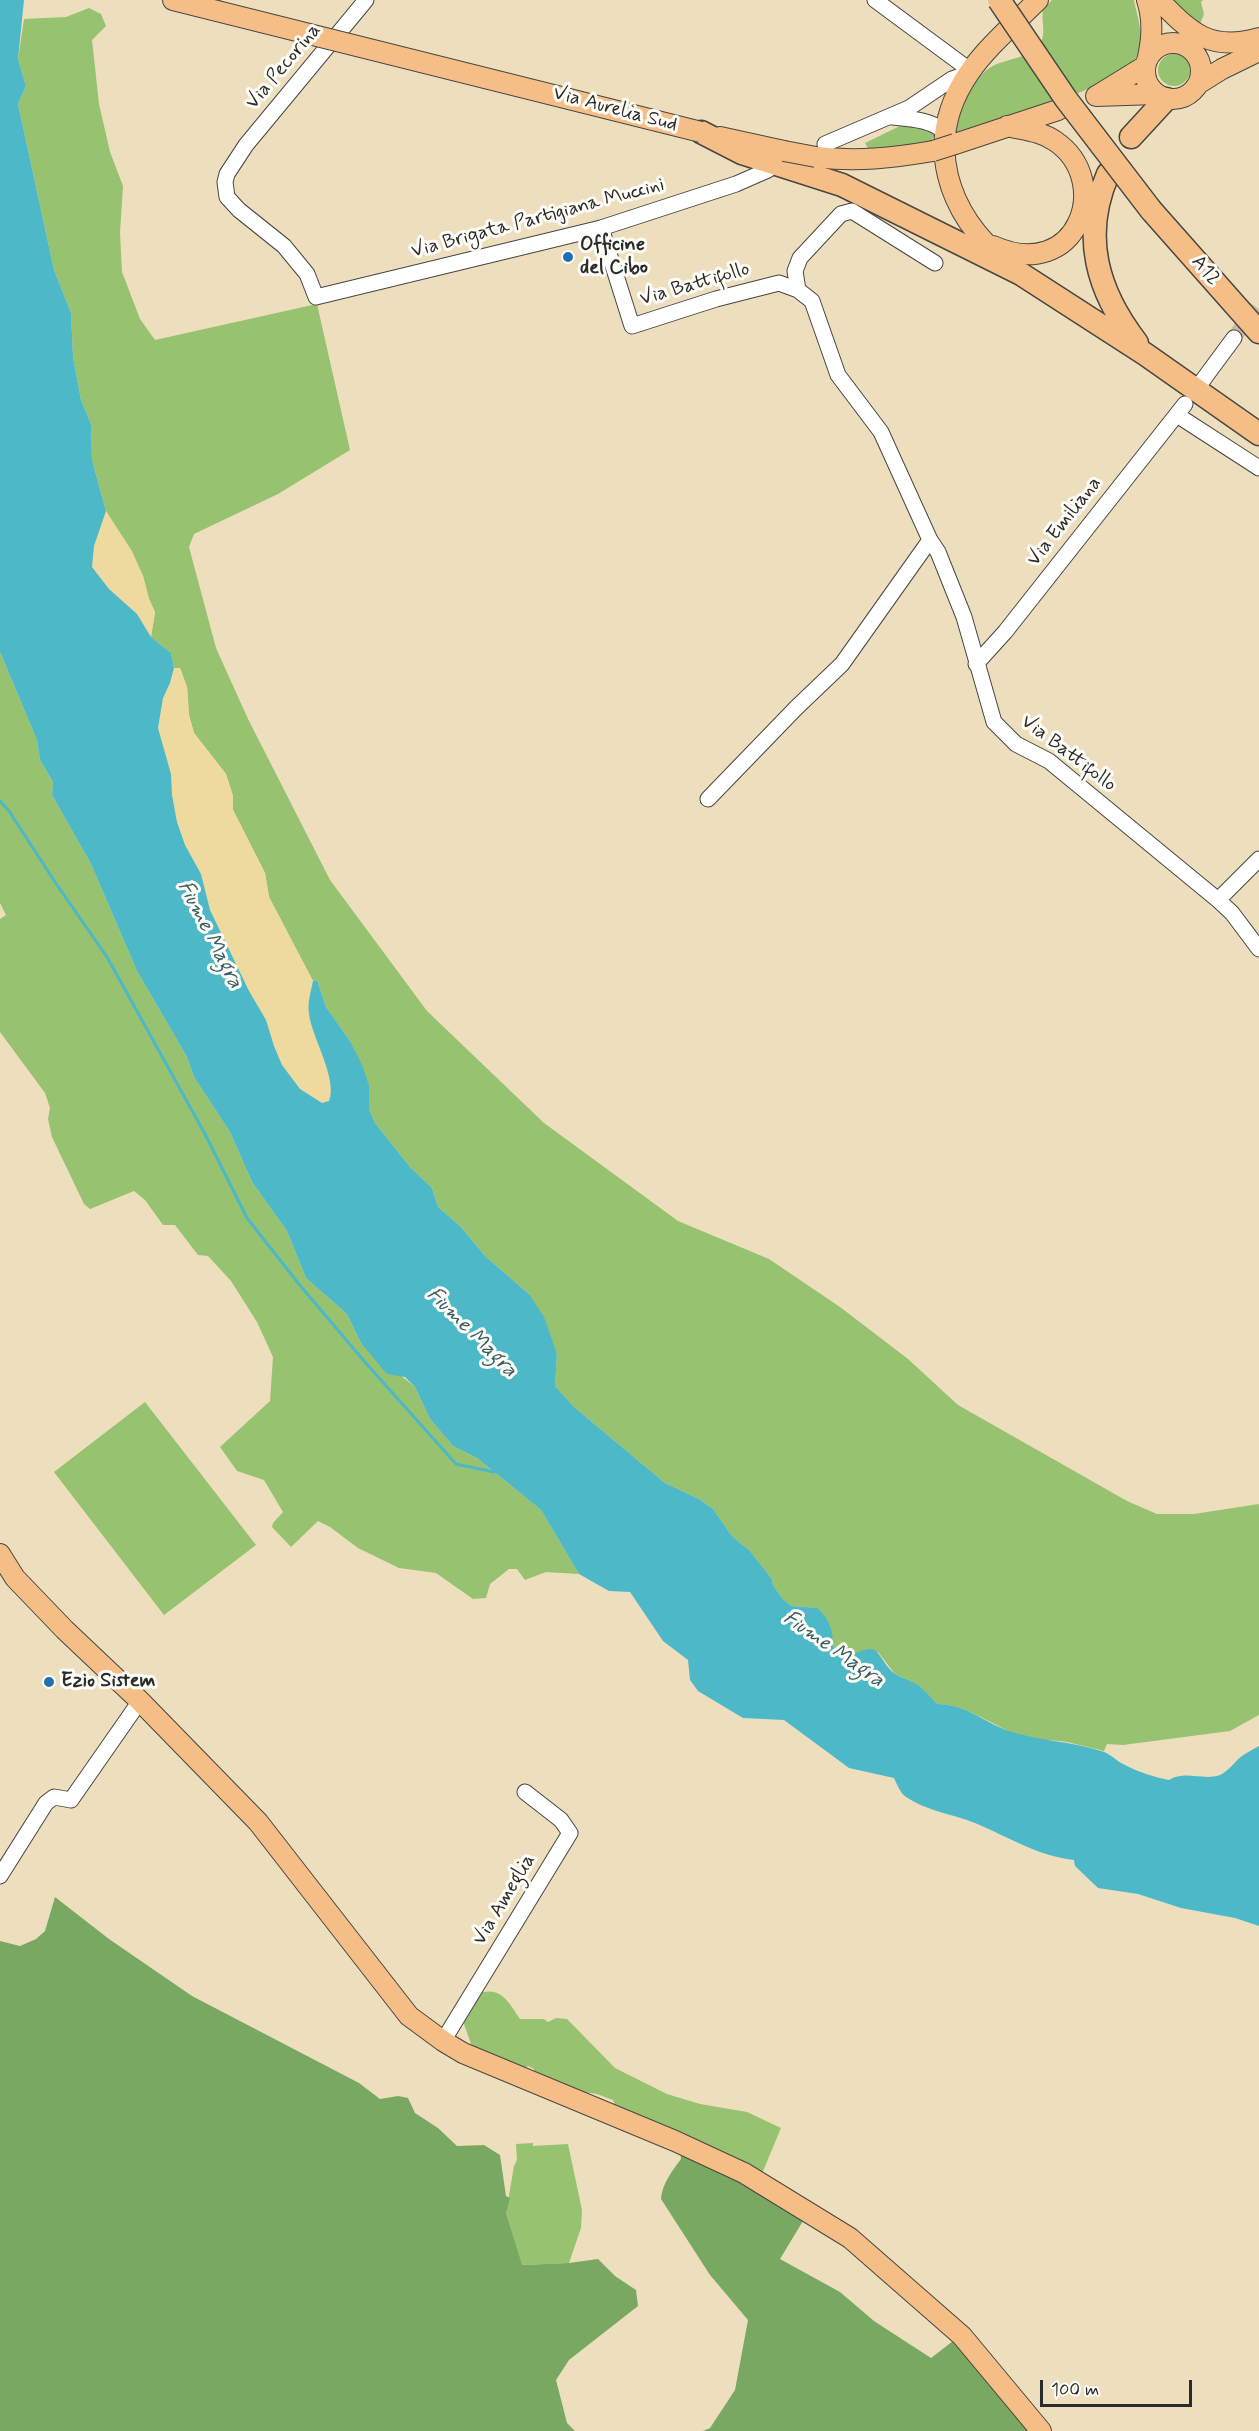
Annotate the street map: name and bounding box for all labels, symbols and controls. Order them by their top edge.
street label: Via Pecorina [241,19,327,115]
street label: Via Aurelia Sud [550,82,680,138]
street label: Via Brigata Partigiana Muccini [409,174,667,264]
place label: Officine del Cibo [580,234,648,281]
marker: Officine del Cibo [561,250,575,264]
street label: A12 [1185,251,1225,291]
street label: Via Battifollo [637,258,753,312]
street label: Via Emiliana [1023,473,1107,571]
street label: Via Battifollo [1016,710,1120,798]
water label: Fiume Magra [171,877,247,993]
water label: Fiume Magra [421,1283,521,1383]
water label: Fiume Magra [778,1606,888,1694]
place label: Ezio Sistem [61,1670,156,1694]
marker: Ezio Sistem [42,1675,56,1689]
street label: Via Ameglia [468,1850,542,1950]
scale bar [1043,2368,1194,2406]
text: 100 m [1051,2378,1099,2402]

